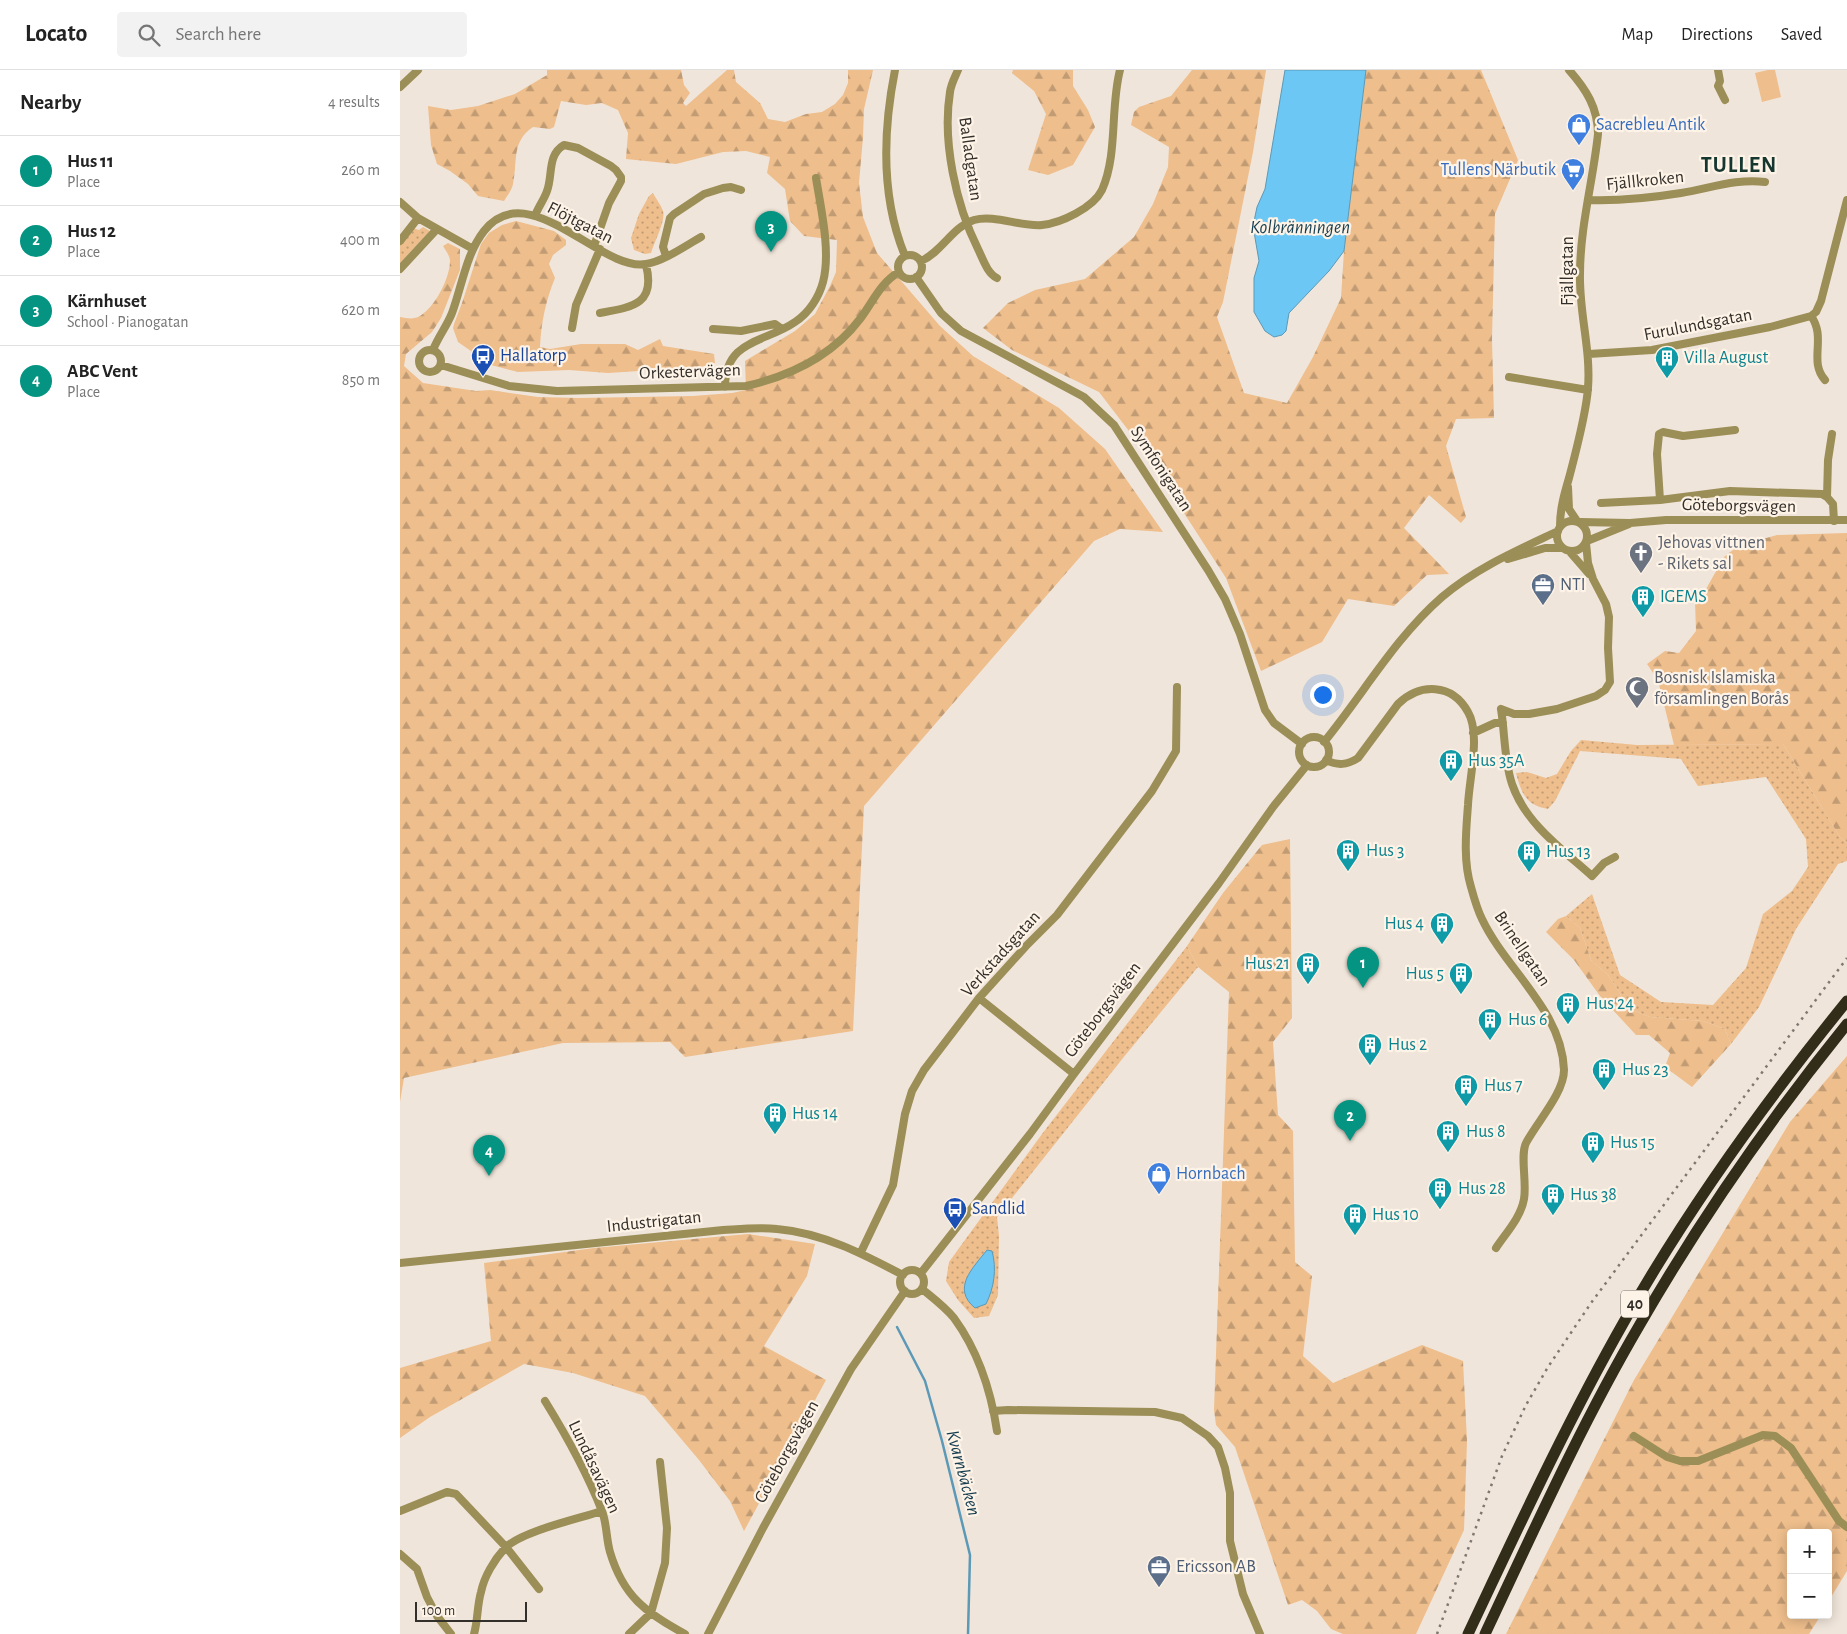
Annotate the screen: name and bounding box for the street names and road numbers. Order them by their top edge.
street label: Balladgatan [955,116,985,202]
street label: Fjällkroken [1605,168,1685,194]
street label: Flöjtgatan [544,199,616,247]
street label: Fjällgatan [1559,236,1577,306]
street label: Furulundsgatan [1642,306,1754,344]
street label: Orkestervägen [639,361,741,383]
street label: Symfonigatan [1127,423,1195,515]
street label: Göteborgsvägen [1682,496,1796,516]
street label: Verkstadsgatan [958,908,1044,1000]
street label: Brinellgatan [1490,908,1554,990]
street label: Göteborgsvägen [1061,959,1145,1061]
street label: Industrigatan [606,1208,702,1236]
road number: 40 [1621,1290,1649,1318]
street label: Göteborgsvägen [751,1398,823,1506]
street label: Lundåsavägen [565,1418,623,1516]

